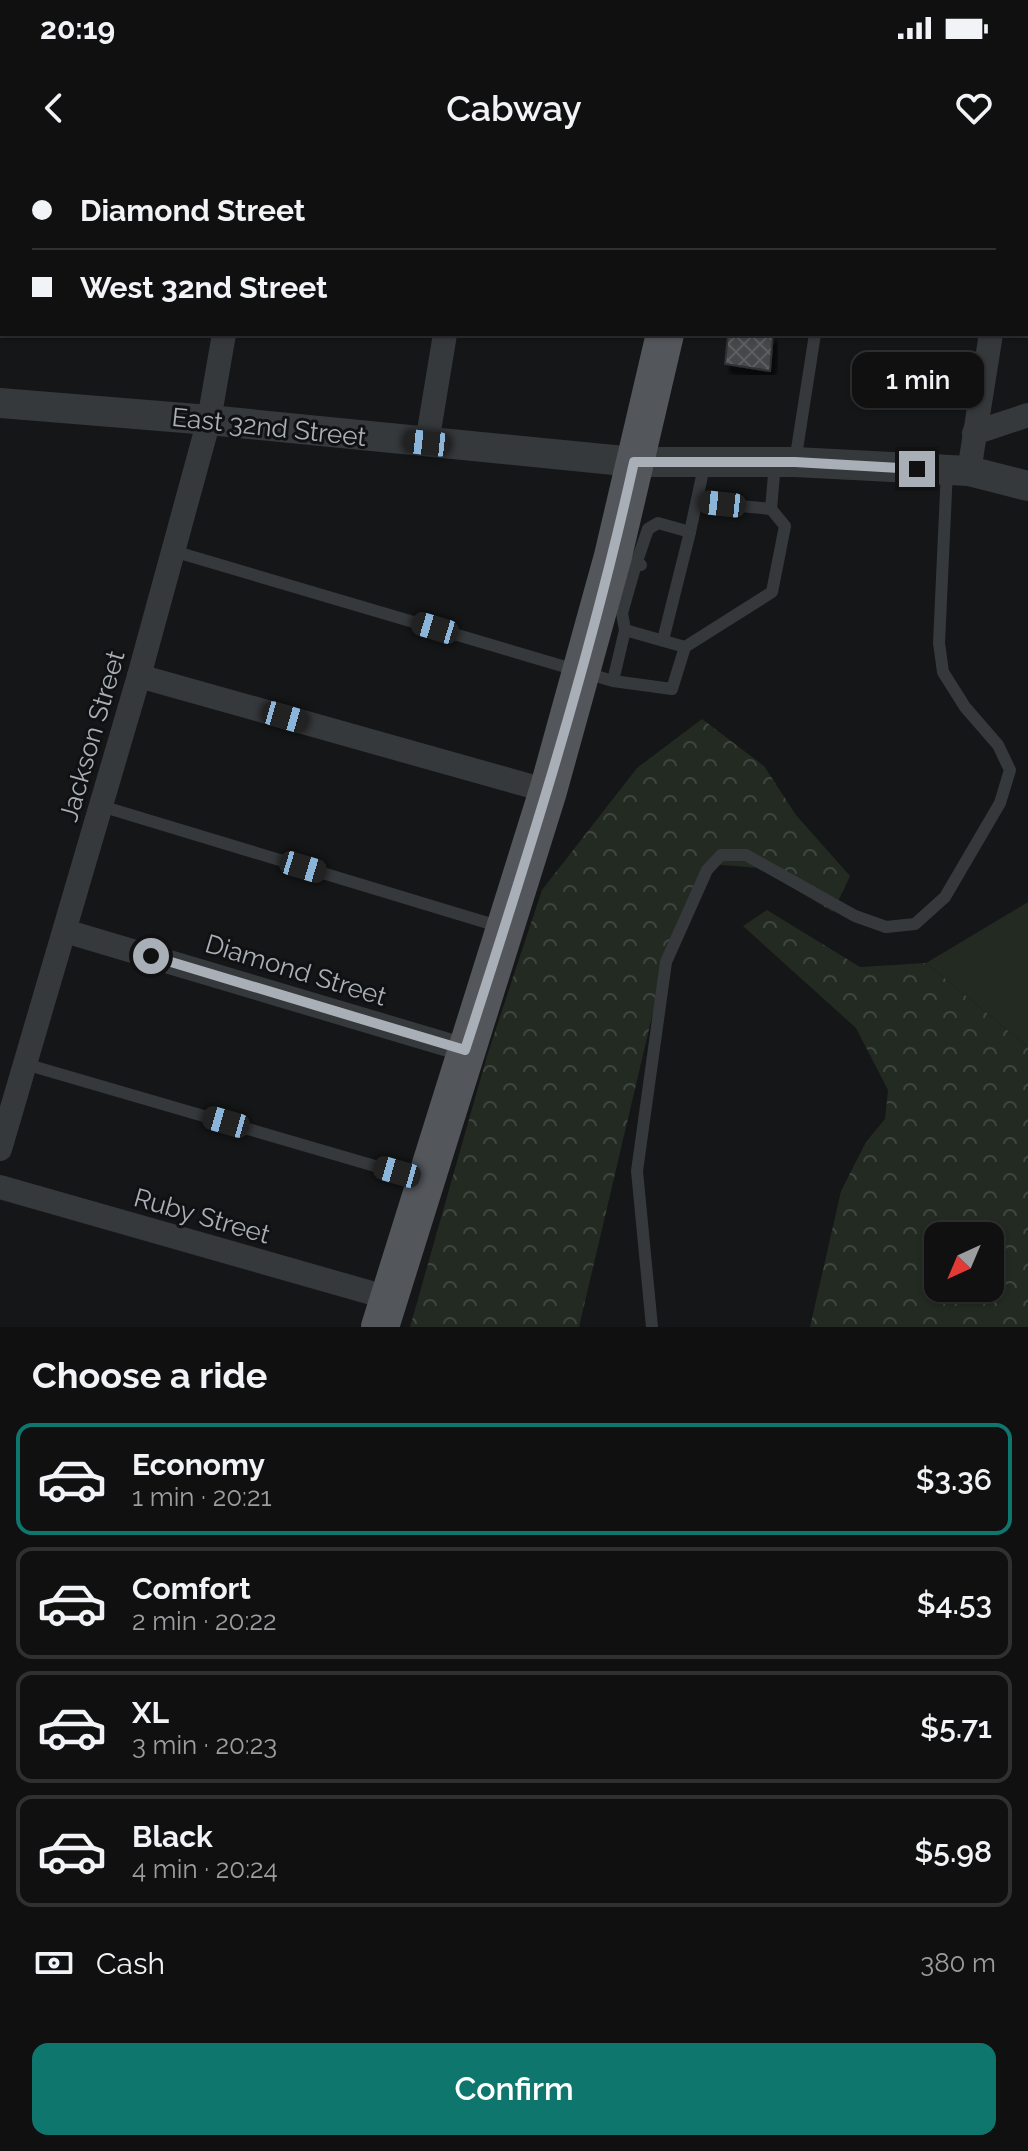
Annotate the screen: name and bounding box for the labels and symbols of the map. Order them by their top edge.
callout: 1 min [851,353,983,409]
street label: East 32nd Street [170,402,368,452]
car [402,429,452,457]
route end [899,451,935,487]
car [697,490,747,518]
car [409,610,461,646]
street label: Jackson Street [53,647,131,825]
car [259,699,311,735]
car [277,849,329,885]
street label: Diamond Street [202,928,390,1012]
route start [133,938,169,974]
car [200,1104,252,1140]
car [371,1154,423,1190]
street label: Ruby Street [131,1182,274,1250]
north arrow [924,1222,1004,1302]

